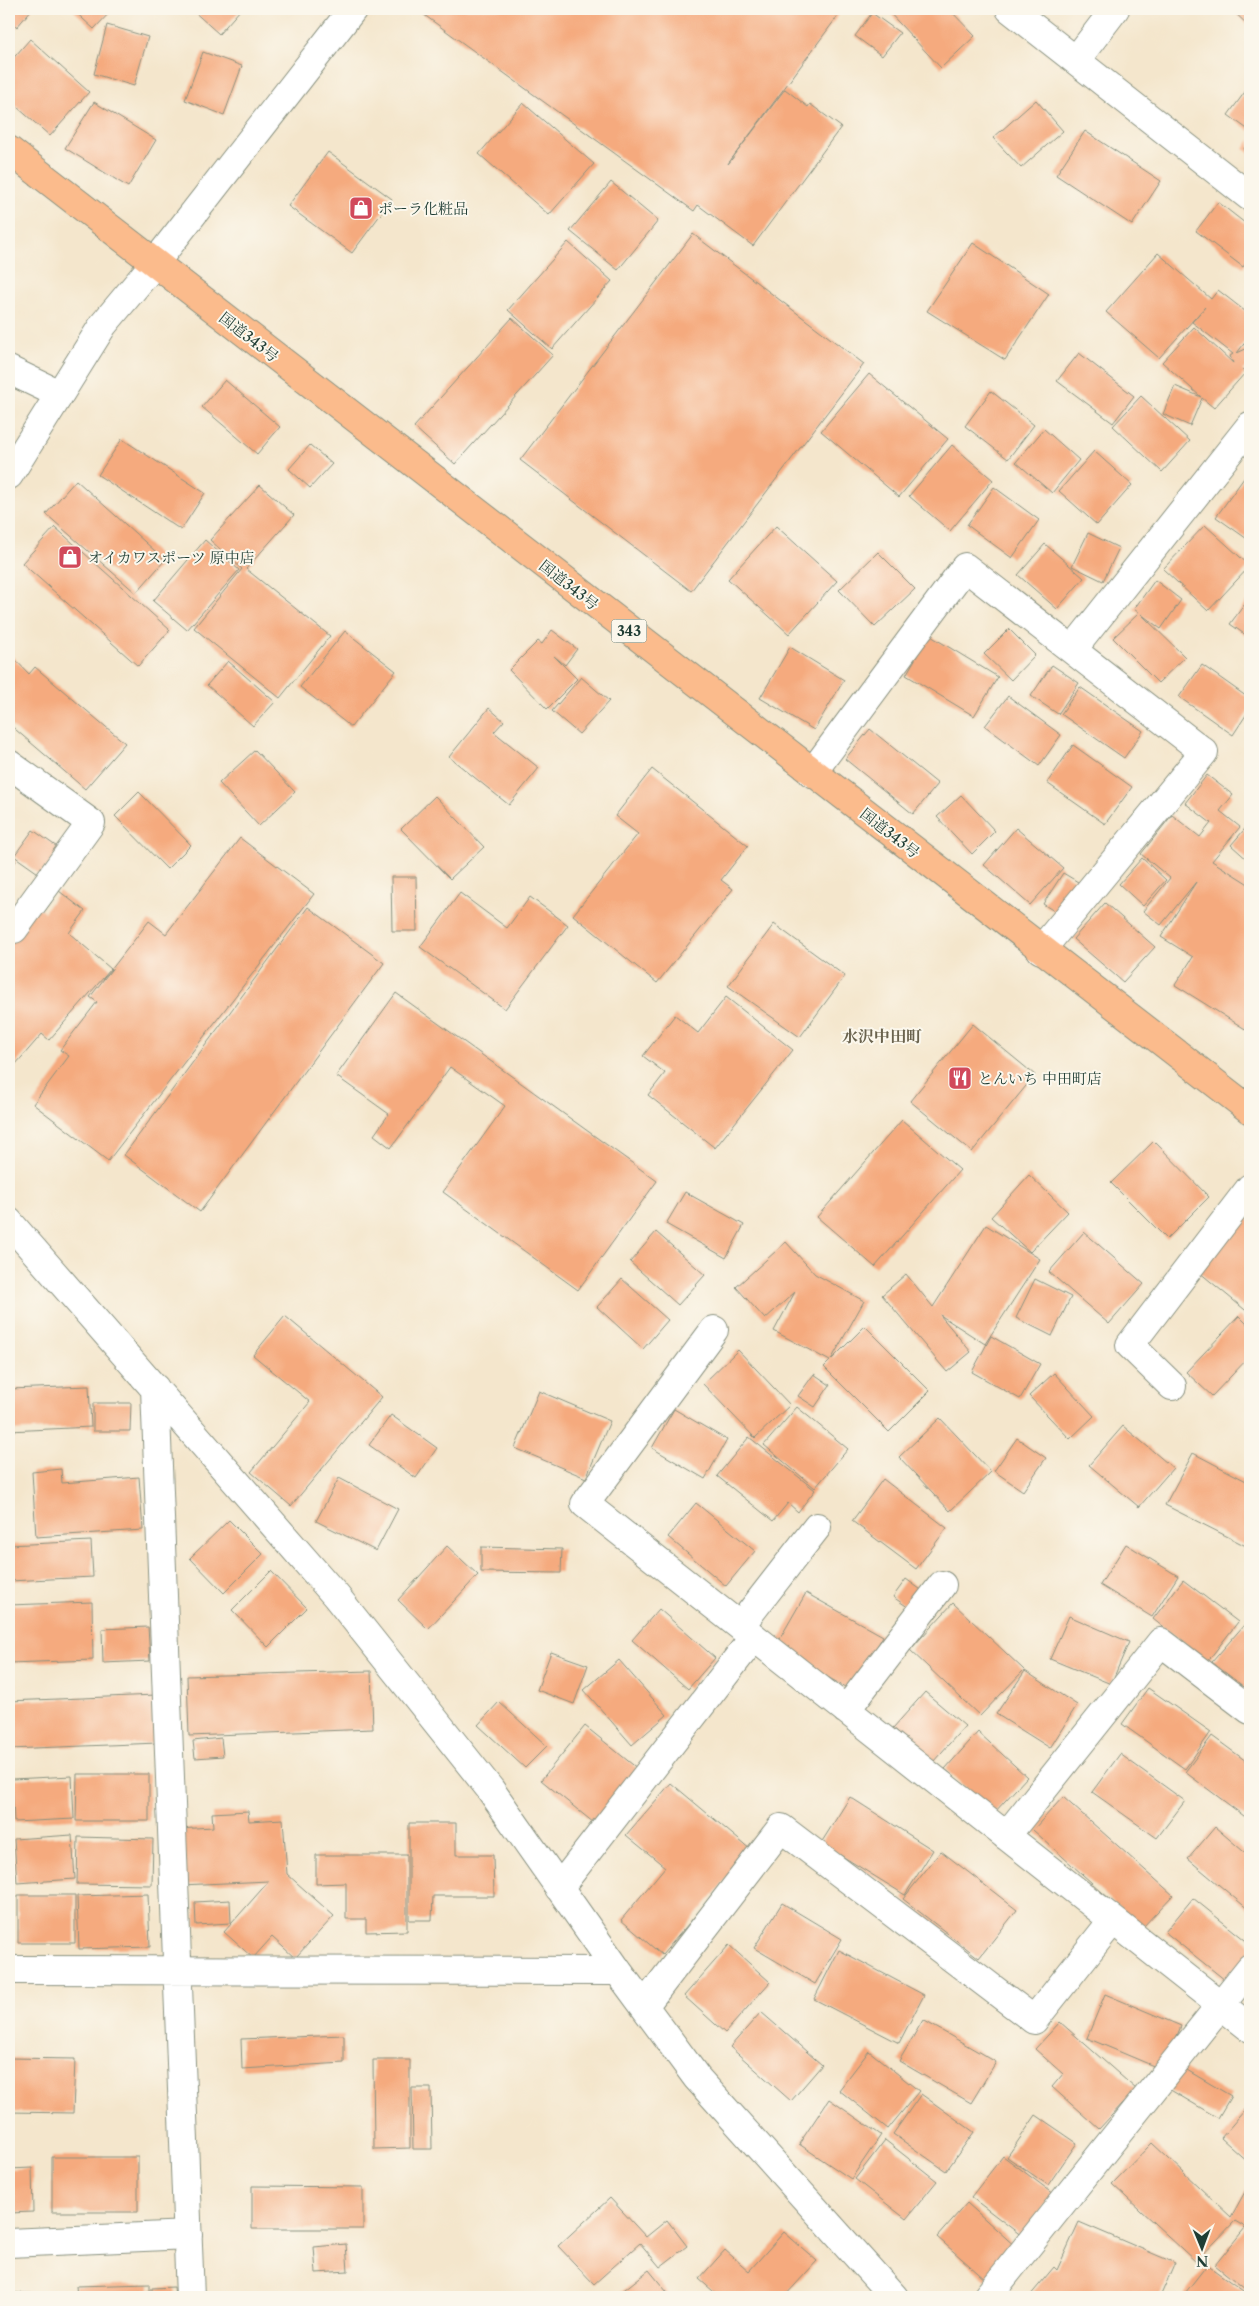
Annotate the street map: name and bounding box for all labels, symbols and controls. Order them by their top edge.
shop icon: ポーラ化粧品 [348,195,374,221]
place label: ポーラ化粧品 [378,199,468,218]
street label: 国道343号 [215,308,283,366]
shop icon: オイカワスポーツ 原中店 [57,544,83,570]
place label: オイカワスポーツ 原中店 [88,548,255,567]
street label: 国道343号 [535,556,603,614]
road number: 343 [612,620,646,642]
street label: 国道343号 [856,804,924,862]
district label: 水沢中田町 [842,1026,922,1046]
restaurant icon: とんいち 中田町店 [947,1065,973,1091]
place label: とんいち 中田町店 [978,1069,1102,1088]
north arrow [1176,2224,1226,2274]
text: N [1196,2252,1208,2270]

